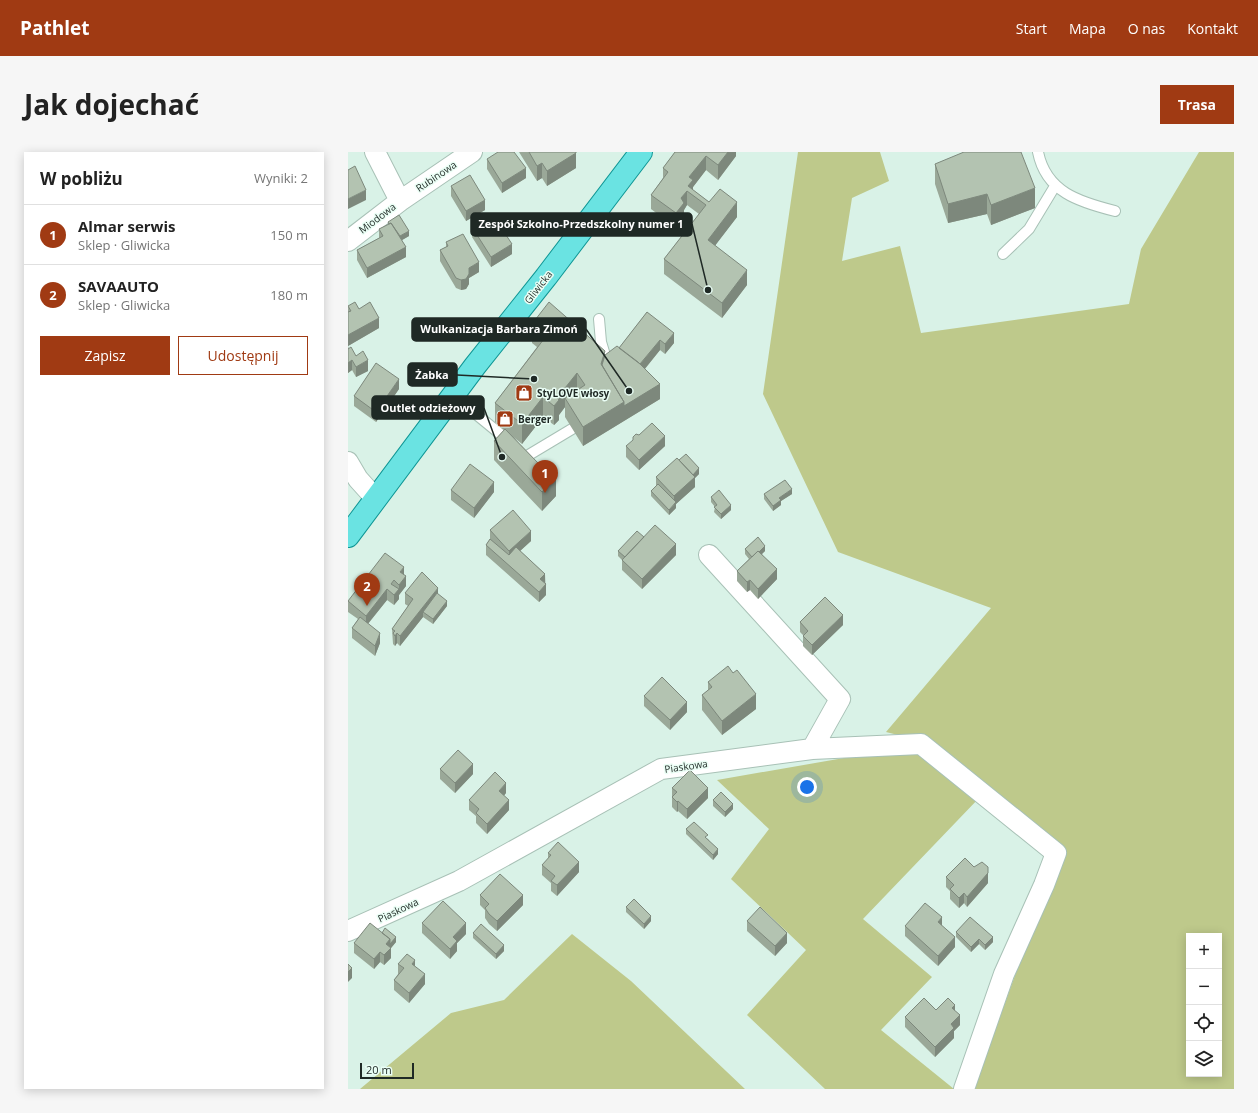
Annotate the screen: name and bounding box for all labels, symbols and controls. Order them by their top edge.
text: Pathlet [20,15,89,41]
text: Start [1016,19,1047,38]
text: Mapa [1069,19,1106,38]
text: O nas [1128,19,1165,38]
text: Kontakt [1187,19,1238,38]
text: Jak dojechać [24,85,199,123]
button: Trasa [1160,85,1234,124]
street label: Rubinowa [413,157,459,195]
text: W pobliżu [40,167,123,190]
text: Wyniki: 2 [254,169,308,187]
street label: Miodowa [356,199,398,237]
callout: Zespół Szkolno-Przedszkolny numer 1 [471,213,692,236]
text: Almar serwis [78,216,175,236]
text: Zespół Szkolno-Przedszkolny numer 1 [478,216,684,231]
text: 1 [49,226,57,244]
text: 150 m [270,226,308,244]
text: Sklep · Gliwicka [78,236,170,254]
street label: Gliwicka [521,268,555,306]
text: SAVAAUTO [78,276,159,296]
text: 2 [49,286,57,304]
text: 180 m [270,286,308,304]
text: Sklep · Gliwicka [78,296,170,314]
callout: Wulkanizacja Barbara Zimoń [412,318,586,341]
text: Wulkanizacja Barbara Zimoń [420,321,578,336]
button: Zapisz [40,336,170,375]
button: Udostępnij [178,336,308,375]
callout: Żabka [408,363,457,386]
text: Żabka [415,367,449,382]
shop icon: StyLOVE włosy [514,383,534,403]
place label: StyLOVE włosy [537,386,610,400]
callout: Outlet odzieżowy [372,396,484,419]
text: Outlet odzieżowy [380,400,476,415]
shop icon: Berger [495,409,515,429]
place label: Berger [518,412,552,426]
pin: 1 [532,460,558,493]
pin: 2 [354,573,380,606]
street label: Piaskowa [664,756,708,776]
your location [797,777,817,797]
street label: Piaskowa [375,894,421,926]
map controls [1186,933,1222,1077]
button: + [1186,933,1222,969]
button: − [1186,969,1222,1005]
button: locate [1186,1005,1222,1041]
button: layers [1186,1041,1222,1077]
scale bar [360,1061,414,1080]
text: 20 m [366,1062,392,1077]

